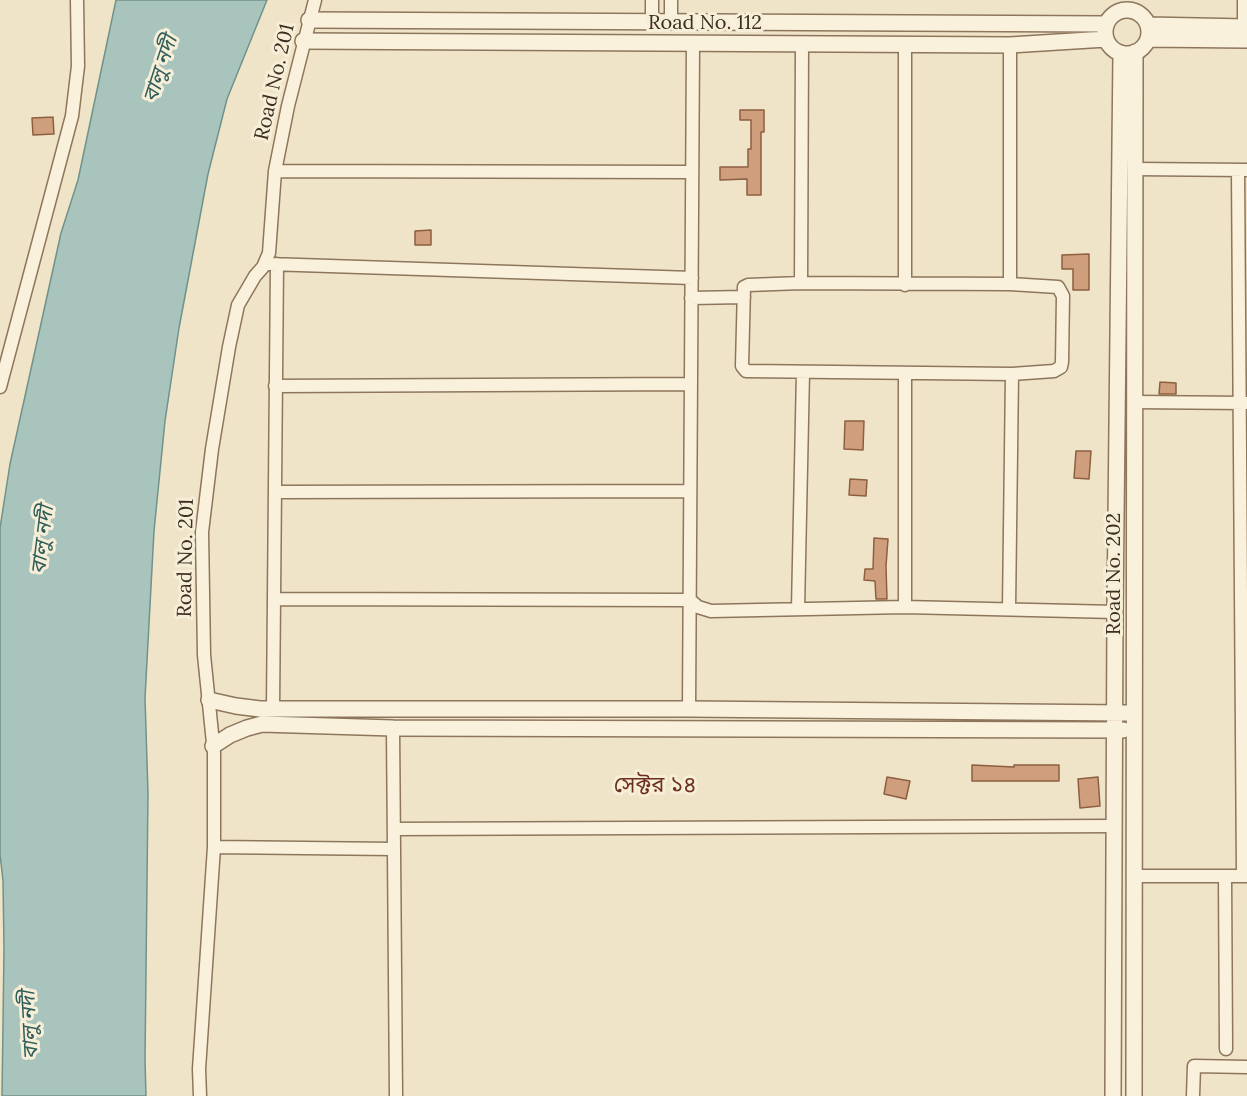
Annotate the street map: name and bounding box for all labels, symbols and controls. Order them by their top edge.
street label: Road No. 112 [648,11,762,35]
street label: Road No. 201 [250,21,300,143]
water label: বালু নদী [138,32,184,106]
street label: Road No. 201 [173,498,199,618]
water label: বালু নদী [26,504,60,576]
street label: Road No. 202 [1102,513,1126,635]
district label: সেক্টর ১৪ [614,773,696,799]
water label: বালু নদী [16,990,44,1060]

